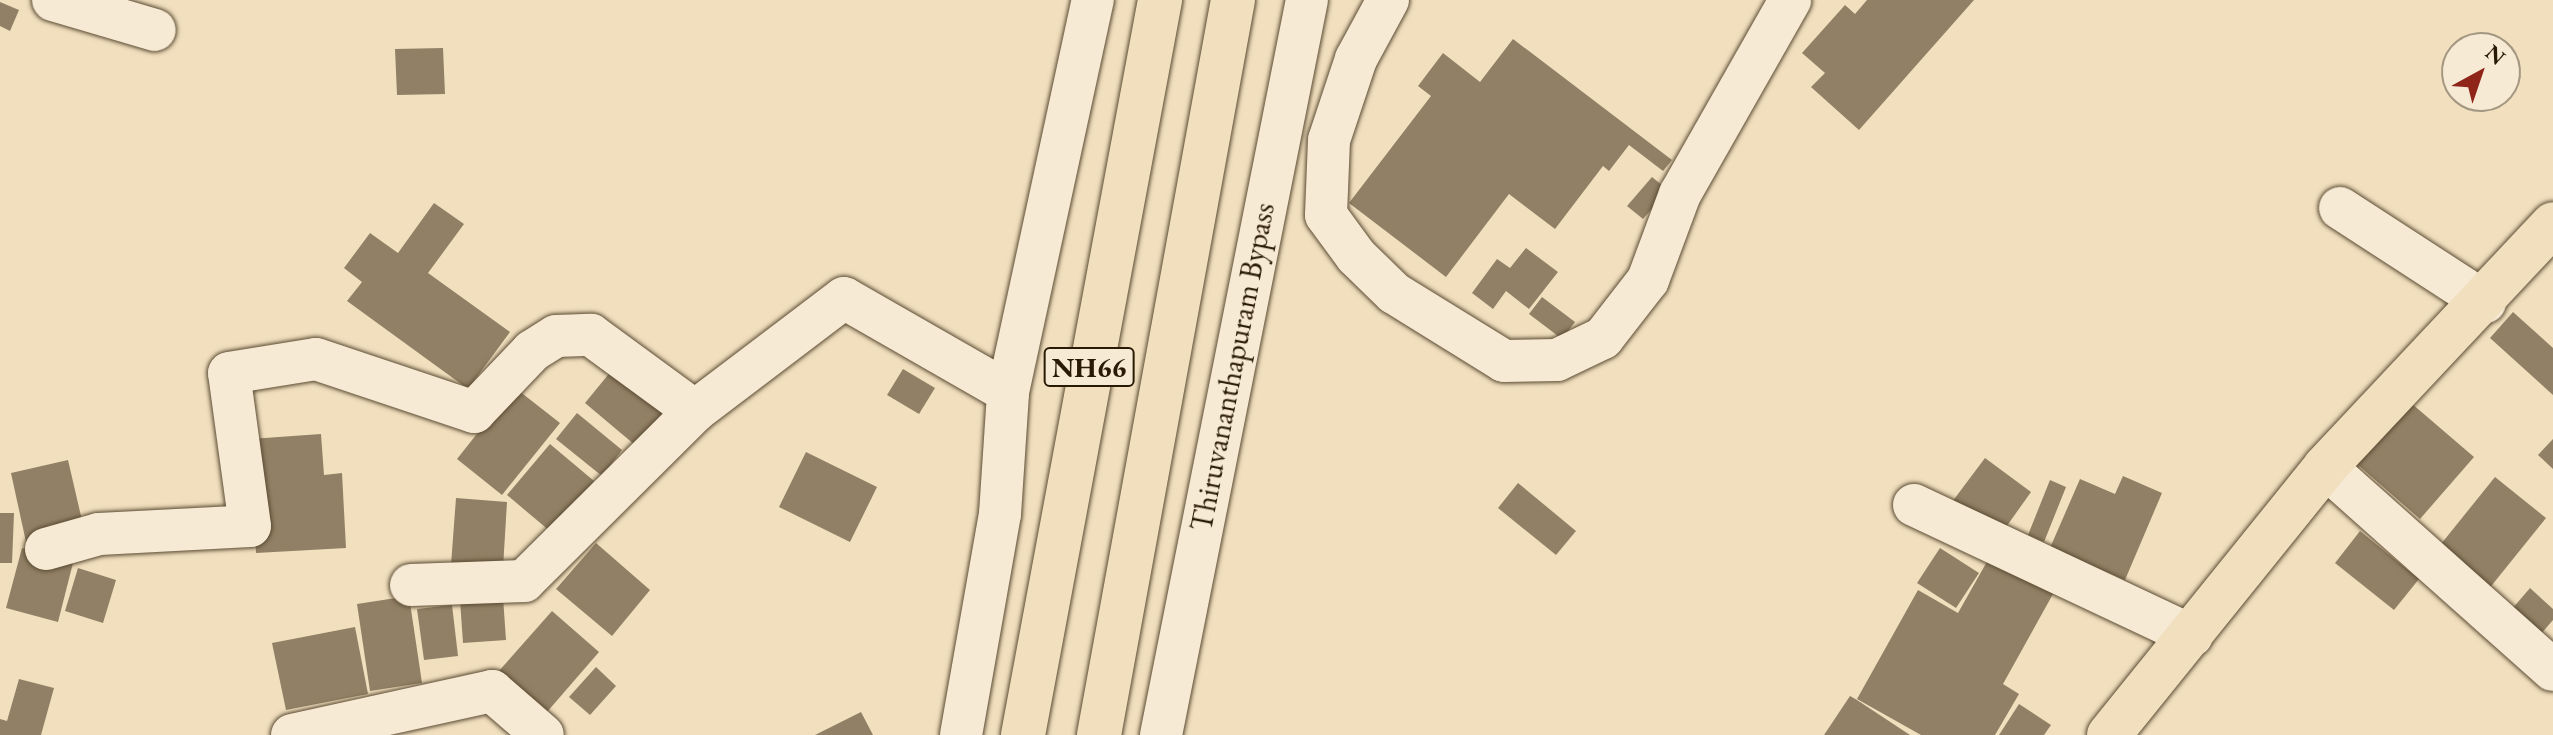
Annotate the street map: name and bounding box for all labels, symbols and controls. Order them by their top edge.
north arrow [2441,32,2521,112]
text: N [2479,38,2512,72]
street label: Thiruvananthapuram Bypass [1183,200,1283,534]
road number: NH66 [1043,343,1135,391]

